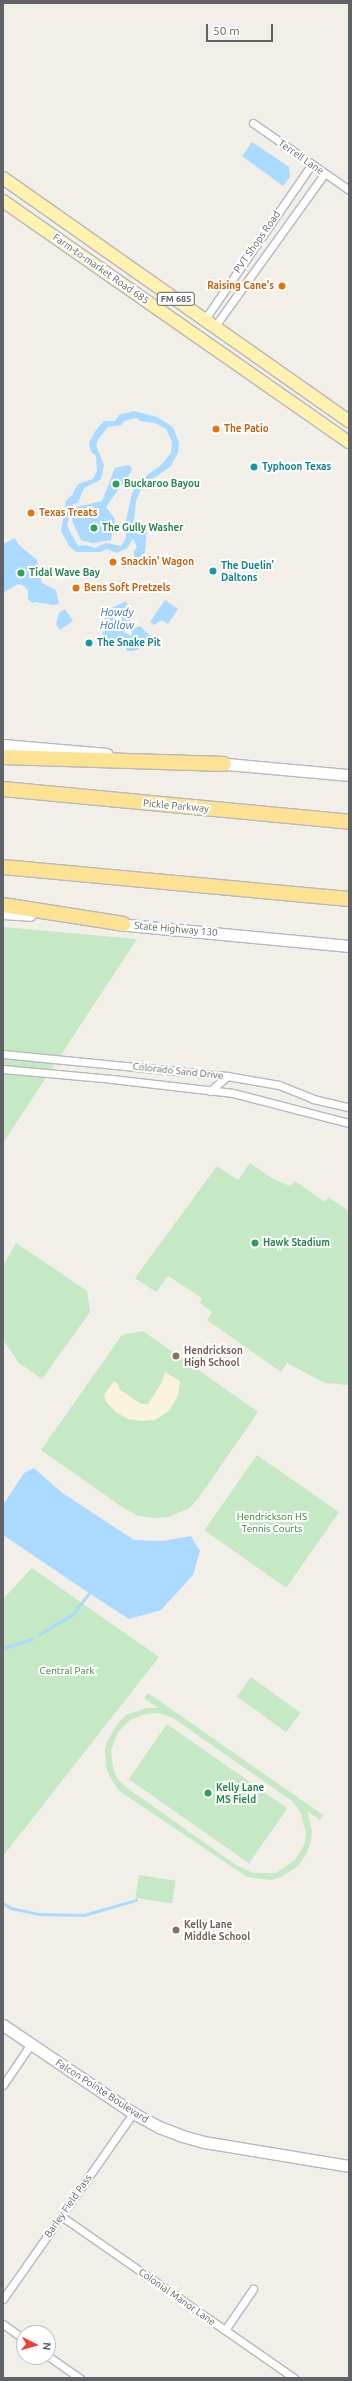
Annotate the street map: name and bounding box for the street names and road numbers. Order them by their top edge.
street label: Terrell Lane [276,137,326,177]
street label: PVT Shops Road [231,209,283,275]
street label: Farm-to-market Road 685 [51,231,151,307]
road number: FM 685 [156,292,196,306]
street label: Pickle Parkway [143,797,209,815]
street label: State Highway 130 [134,919,218,939]
street label: Colorado Sand Drive [132,1060,224,1082]
street label: Falcon Pointe Boulevard [53,2056,151,2126]
street label: Barley Field Pass [42,2172,94,2240]
street label: Colonial Manor Lane [136,2266,218,2328]

